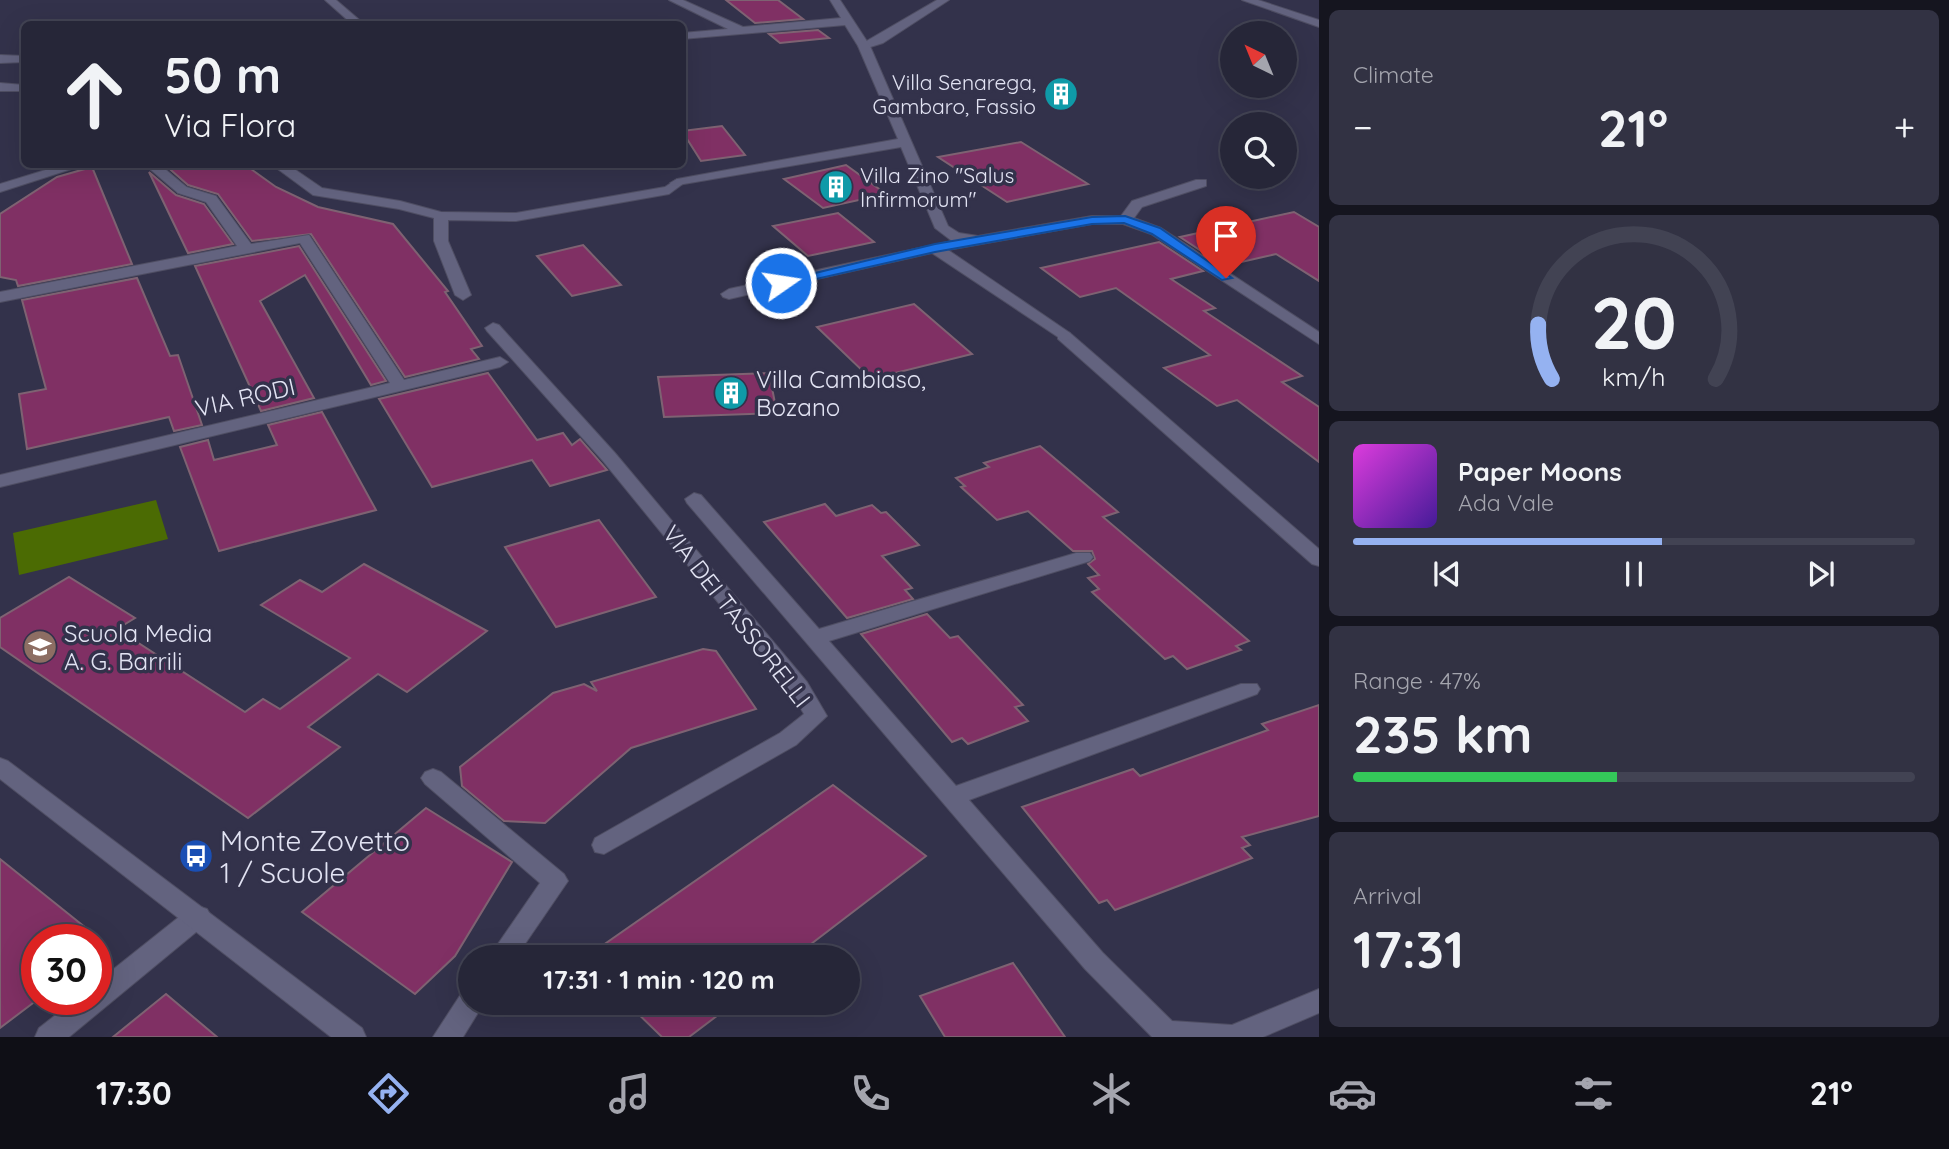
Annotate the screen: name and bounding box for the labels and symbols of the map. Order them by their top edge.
north arrow [1220,21,1297,98]
place label: Villa Senarega, Gambaro, Fassio [873,69,1036,119]
building icon: Villa Senarega, Gambaro, Fassio [1042,75,1080,113]
place label: Villa Zino "Salus Infirmorum" [860,162,1014,212]
building icon: Villa Zino "Salus Infirmorum" [817,168,855,206]
pin [1196,206,1256,278]
position arrow [744,246,818,320]
place label: Villa Cambiaso, Bozano [756,364,926,422]
street label: VIA RODI [192,371,298,423]
building icon: Villa Cambiaso, Bozano [712,374,750,412]
street label: VIA DEI TASSORELLI [657,519,817,713]
place label: Scuola Media A. G. Barrili [64,618,212,676]
school or university icon: Scuola Media A. G. Barrili [21,628,59,666]
place label: Monte Zovetto 1 / Scuole [220,823,410,890]
bus stop icon: Monte Zovetto 1 / Scuole [177,837,215,875]
speed limit sign: 30 [21,924,112,1015]

